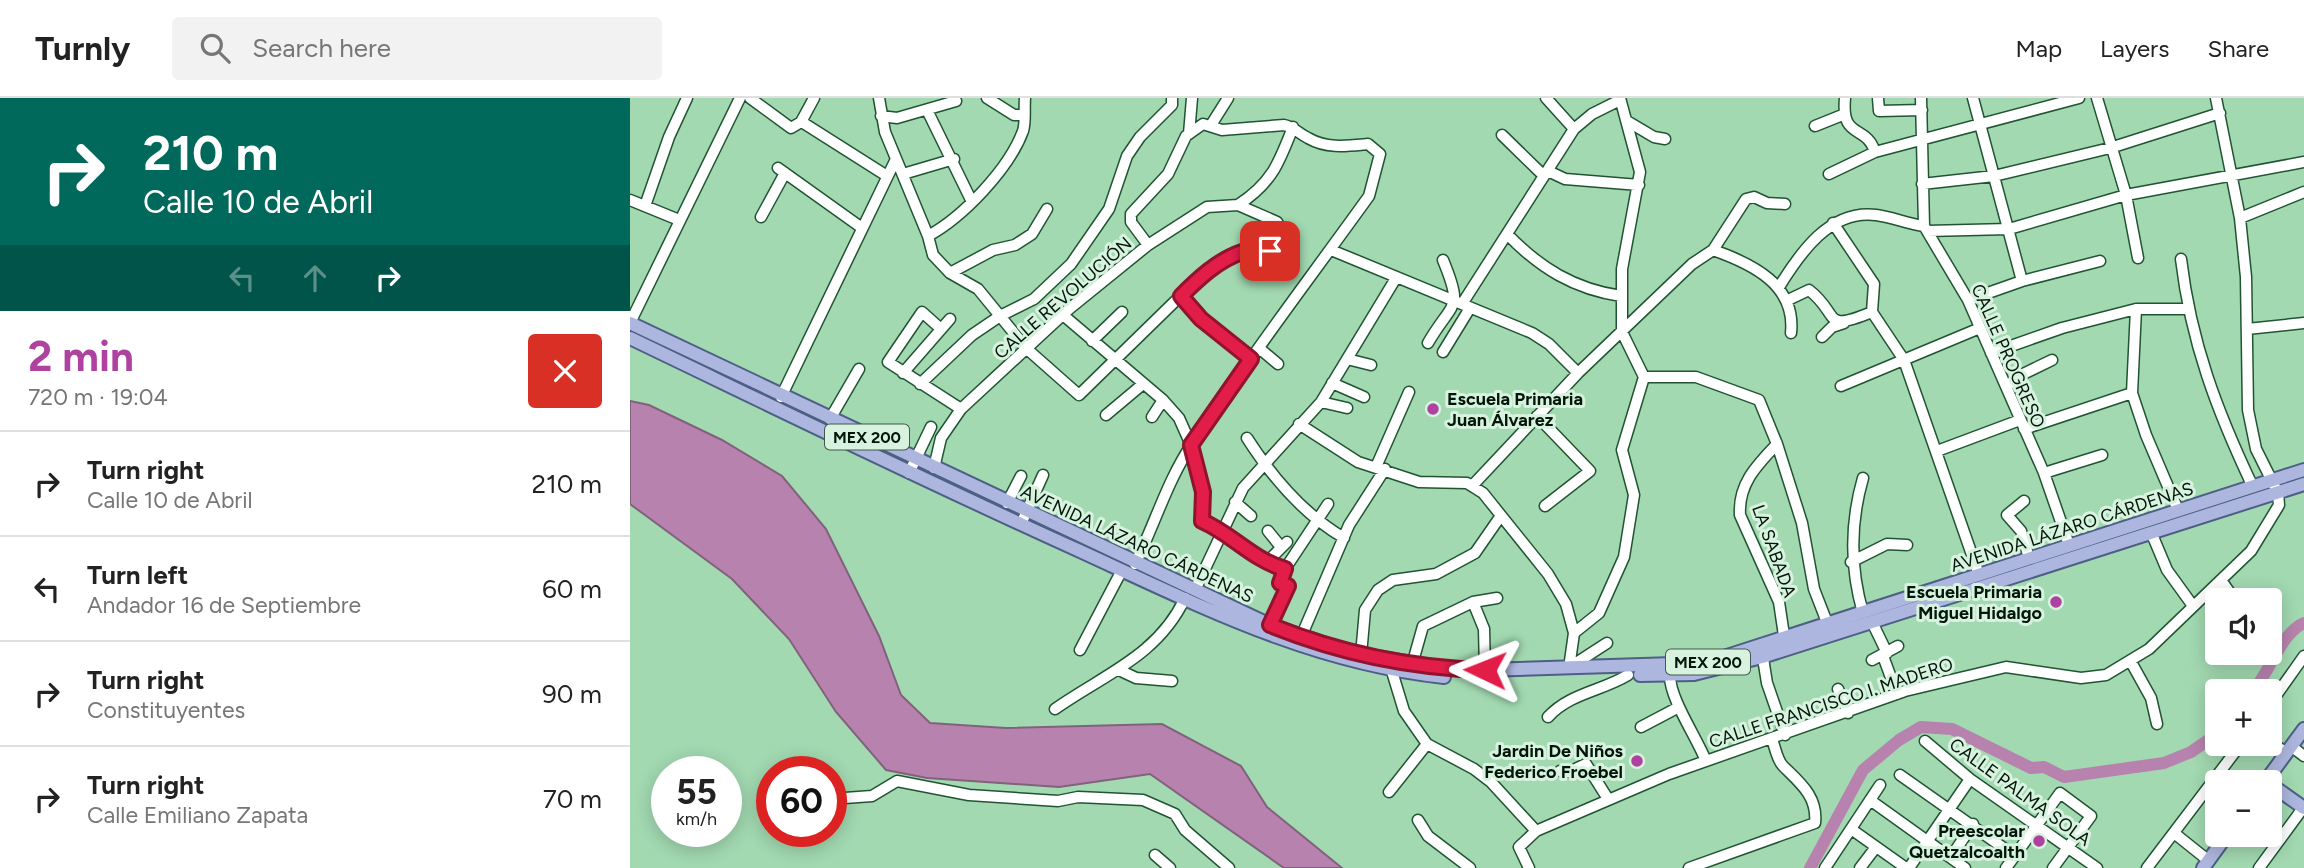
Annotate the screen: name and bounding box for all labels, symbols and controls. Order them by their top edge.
search box [172,17,662,80]
text: Turnly [35,29,130,68]
icon: search [196,29,234,67]
text: Search here [252,32,391,64]
text: Map [2015,34,2062,63]
text: Layers [2100,34,2169,63]
text: Share [2207,34,2269,63]
text: 210 m [143,123,278,182]
icon: right [28,126,119,217]
text: Calle 10 de Abril [143,183,373,221]
pin [1240,221,1300,281]
street label: CALLE REVOLUCIÓN [990,232,1136,364]
icon: arrive [1251,232,1289,270]
icon: left [223,259,261,297]
icon: ahead [296,259,334,297]
icon: right [369,259,407,297]
street label: CALLE PROGRESO [1966,281,2050,431]
text: 2 min [28,331,134,382]
button: close [528,334,602,408]
text: 720 m · 19:04 [28,383,168,411]
place label: Escuela Primaria Juan Álvarez [1447,388,1583,431]
marker: Escuela Primaria Juan Álvarez [1425,401,1441,417]
road number: MEX 200 [825,424,909,450]
text: Turn right [87,454,204,486]
icon: right [28,465,66,503]
text: 210 m [532,468,602,500]
street label: AVENIDA LÁZARO CÁRDENAS [1948,477,2196,577]
street label: AVENIDA LÁZARO CÁRDENAS [1017,480,1257,608]
text: Calle 10 de Abril [87,486,253,514]
street label: LA SABADA [1747,502,1801,600]
text: Turn left [87,559,188,591]
icon: left [28,570,66,608]
text: 60 m [542,573,602,605]
place label: Escuela Primaria Miguel Hidalgo [1906,581,2042,624]
map controls [2205,588,2282,847]
button: sound [2205,588,2282,665]
text: Andador 16 de Septiembre [87,591,361,619]
marker: Escuela Primaria Miguel Hidalgo [2048,594,2064,610]
position arrow [1448,633,1522,707]
road number: MEX 200 [1666,650,1750,674]
street label: CALLE FRANCISCO I. MADERO [1706,653,1956,753]
text: Turn right [87,664,204,696]
icon: right [28,675,66,713]
text: 90 m [542,678,602,710]
button: + [2205,679,2282,756]
text: Constituyentes [87,696,245,724]
street label: CALLE PALMA SOLA [1945,733,2095,851]
place label: Jardin De Niños Federico Froebel [1484,740,1624,783]
marker: Jardin De Niños Federico Froebel [1629,753,1645,769]
speed limit sign: 60 [756,756,847,847]
text: Turn right [87,769,204,801]
button: − [2205,770,2282,847]
text: 55 [676,771,717,813]
icon: right [28,780,66,818]
text: 70 m [543,783,602,815]
text: Calle Emiliano Zapata [87,801,308,829]
text: km/h [676,808,717,830]
place label: Preescolar Quetzalcoalth [1909,820,2025,863]
marker: Preescolar Quetzalcoalth [2031,833,2047,849]

